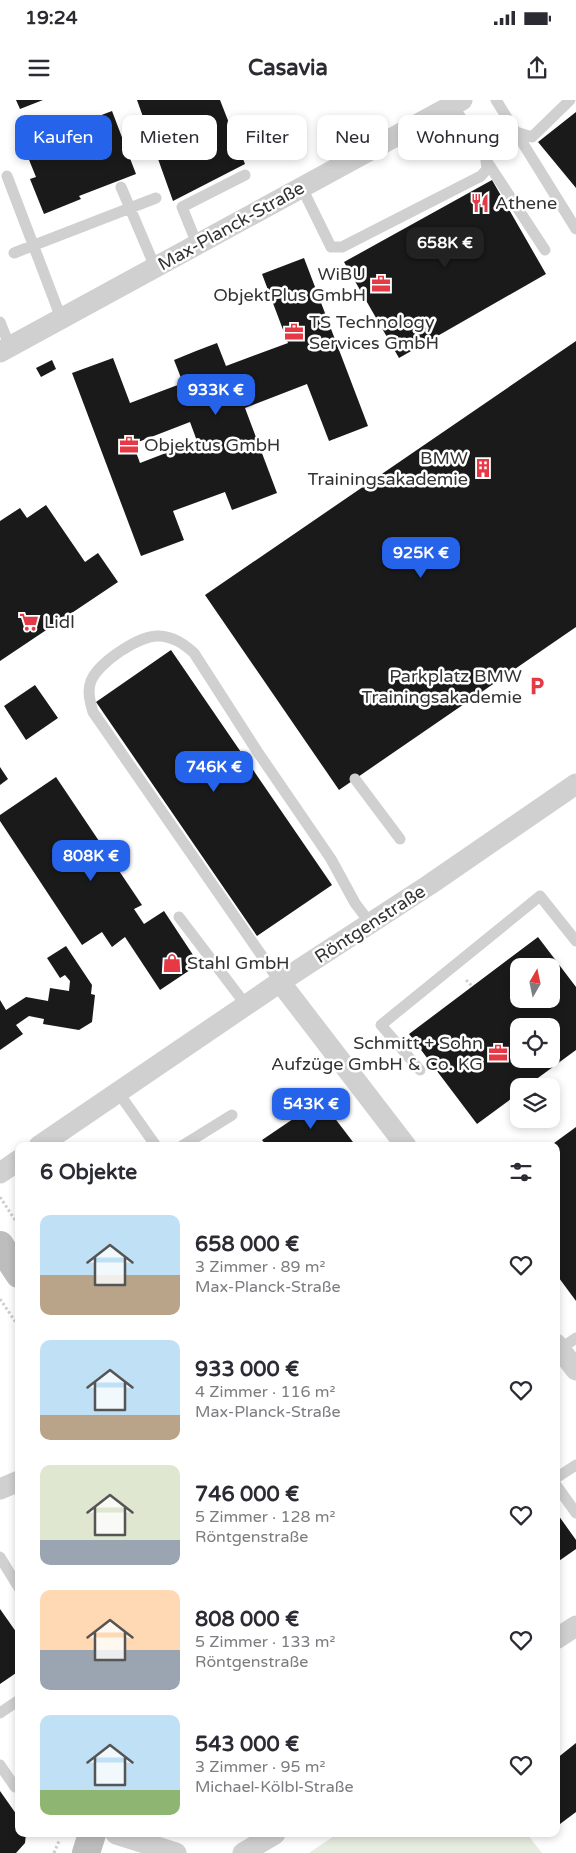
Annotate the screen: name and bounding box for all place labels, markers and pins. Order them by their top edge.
restaurant icon: Athene [469,192,491,214]
place label: Athene [495,192,557,214]
pin: 658K € [404,226,486,269]
place label: WiBU ObjektPlus GmbH [213,263,366,306]
office icon: WiBU ObjektPlus GmbH [370,273,392,295]
place label: TS Technology Services GmbH [309,311,439,354]
office icon: TS Technology Services GmbH [283,321,305,343]
pin: 933K € [175,374,257,416]
office icon: Objektus GmbH [118,434,140,456]
place label: Objektus GmbH [144,434,280,456]
place label: BMW Trainingsakademie [308,447,468,490]
building icon: BMW Trainingsakademie [472,457,494,479]
pin: 925K € [380,536,462,579]
supermarket icon: Lidl [18,611,40,633]
place label: Lidl [44,611,75,633]
place label: Parkplatz BMW Trainingsakademie [362,665,522,708]
parking icon: Parkplatz BMW Trainingsakademie [526,675,548,697]
pin: 746K € [173,750,255,793]
pin: 808K € [50,840,132,882]
shop icon: Stahl GmbH [161,952,183,974]
place label: Stahl GmbH [187,952,290,974]
place label: Schmitt + Sohn Aufzüge GmbH & Co. KG [271,1032,483,1075]
office icon: Schmitt + Sohn Aufzüge GmbH & Co. KG [487,1042,509,1064]
pin: 543K € [270,1088,352,1130]

